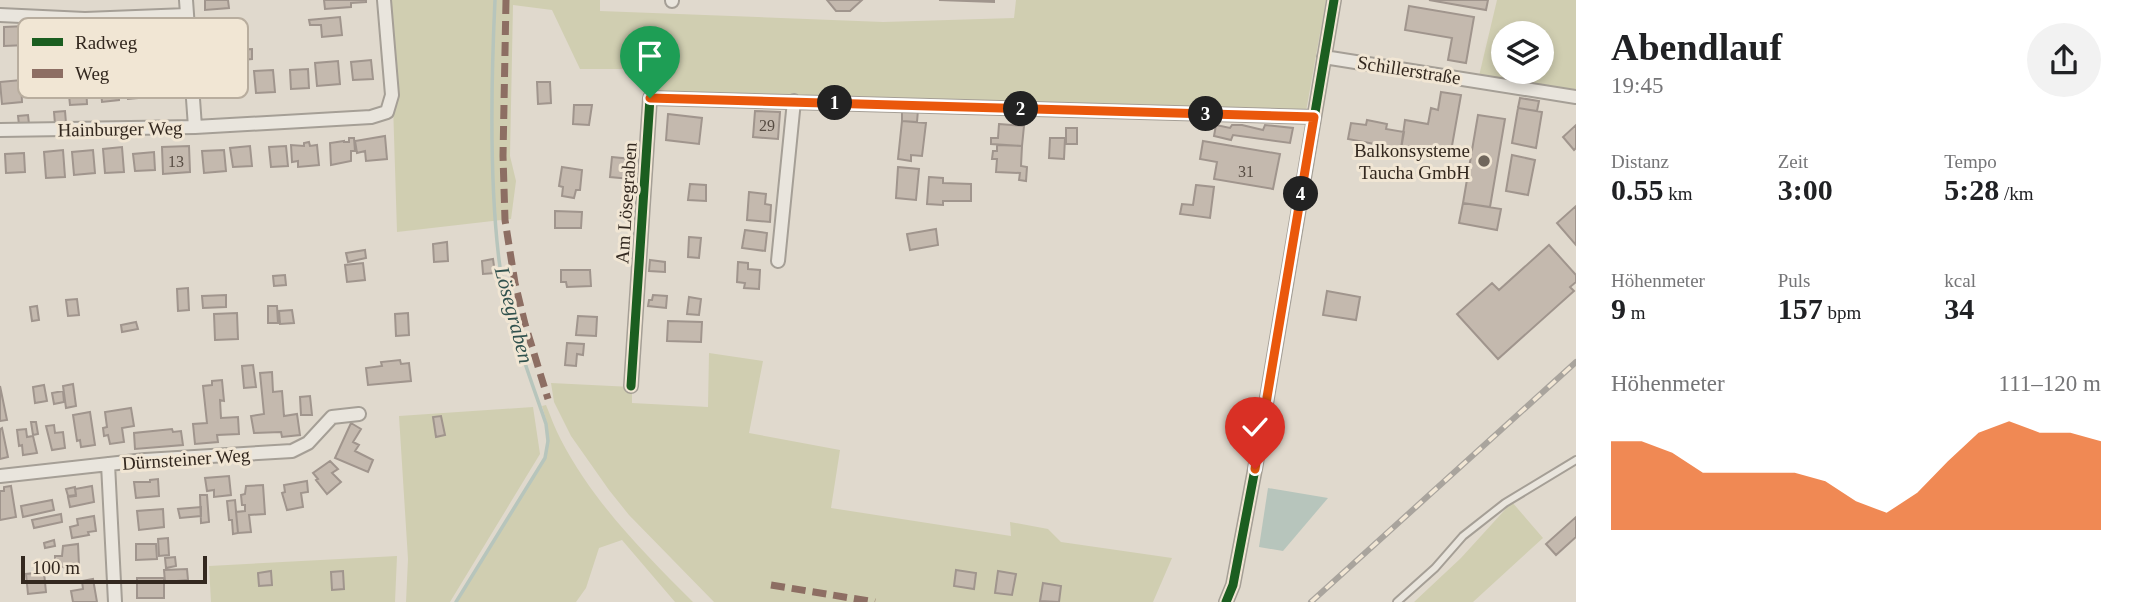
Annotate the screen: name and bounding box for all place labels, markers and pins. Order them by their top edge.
pin [620,26,680,98]
pin: 1 [818,86,852,120]
pin: 2 [1004,92,1038,126]
pin: 3 [1188,96,1224,132]
place label: Balkonsysteme Taucha GmbH [1354,140,1470,183]
marker: Balkonsysteme Taucha GmbH [1476,153,1492,169]
pin: 4 [1284,176,1318,212]
pin [1225,397,1285,469]

